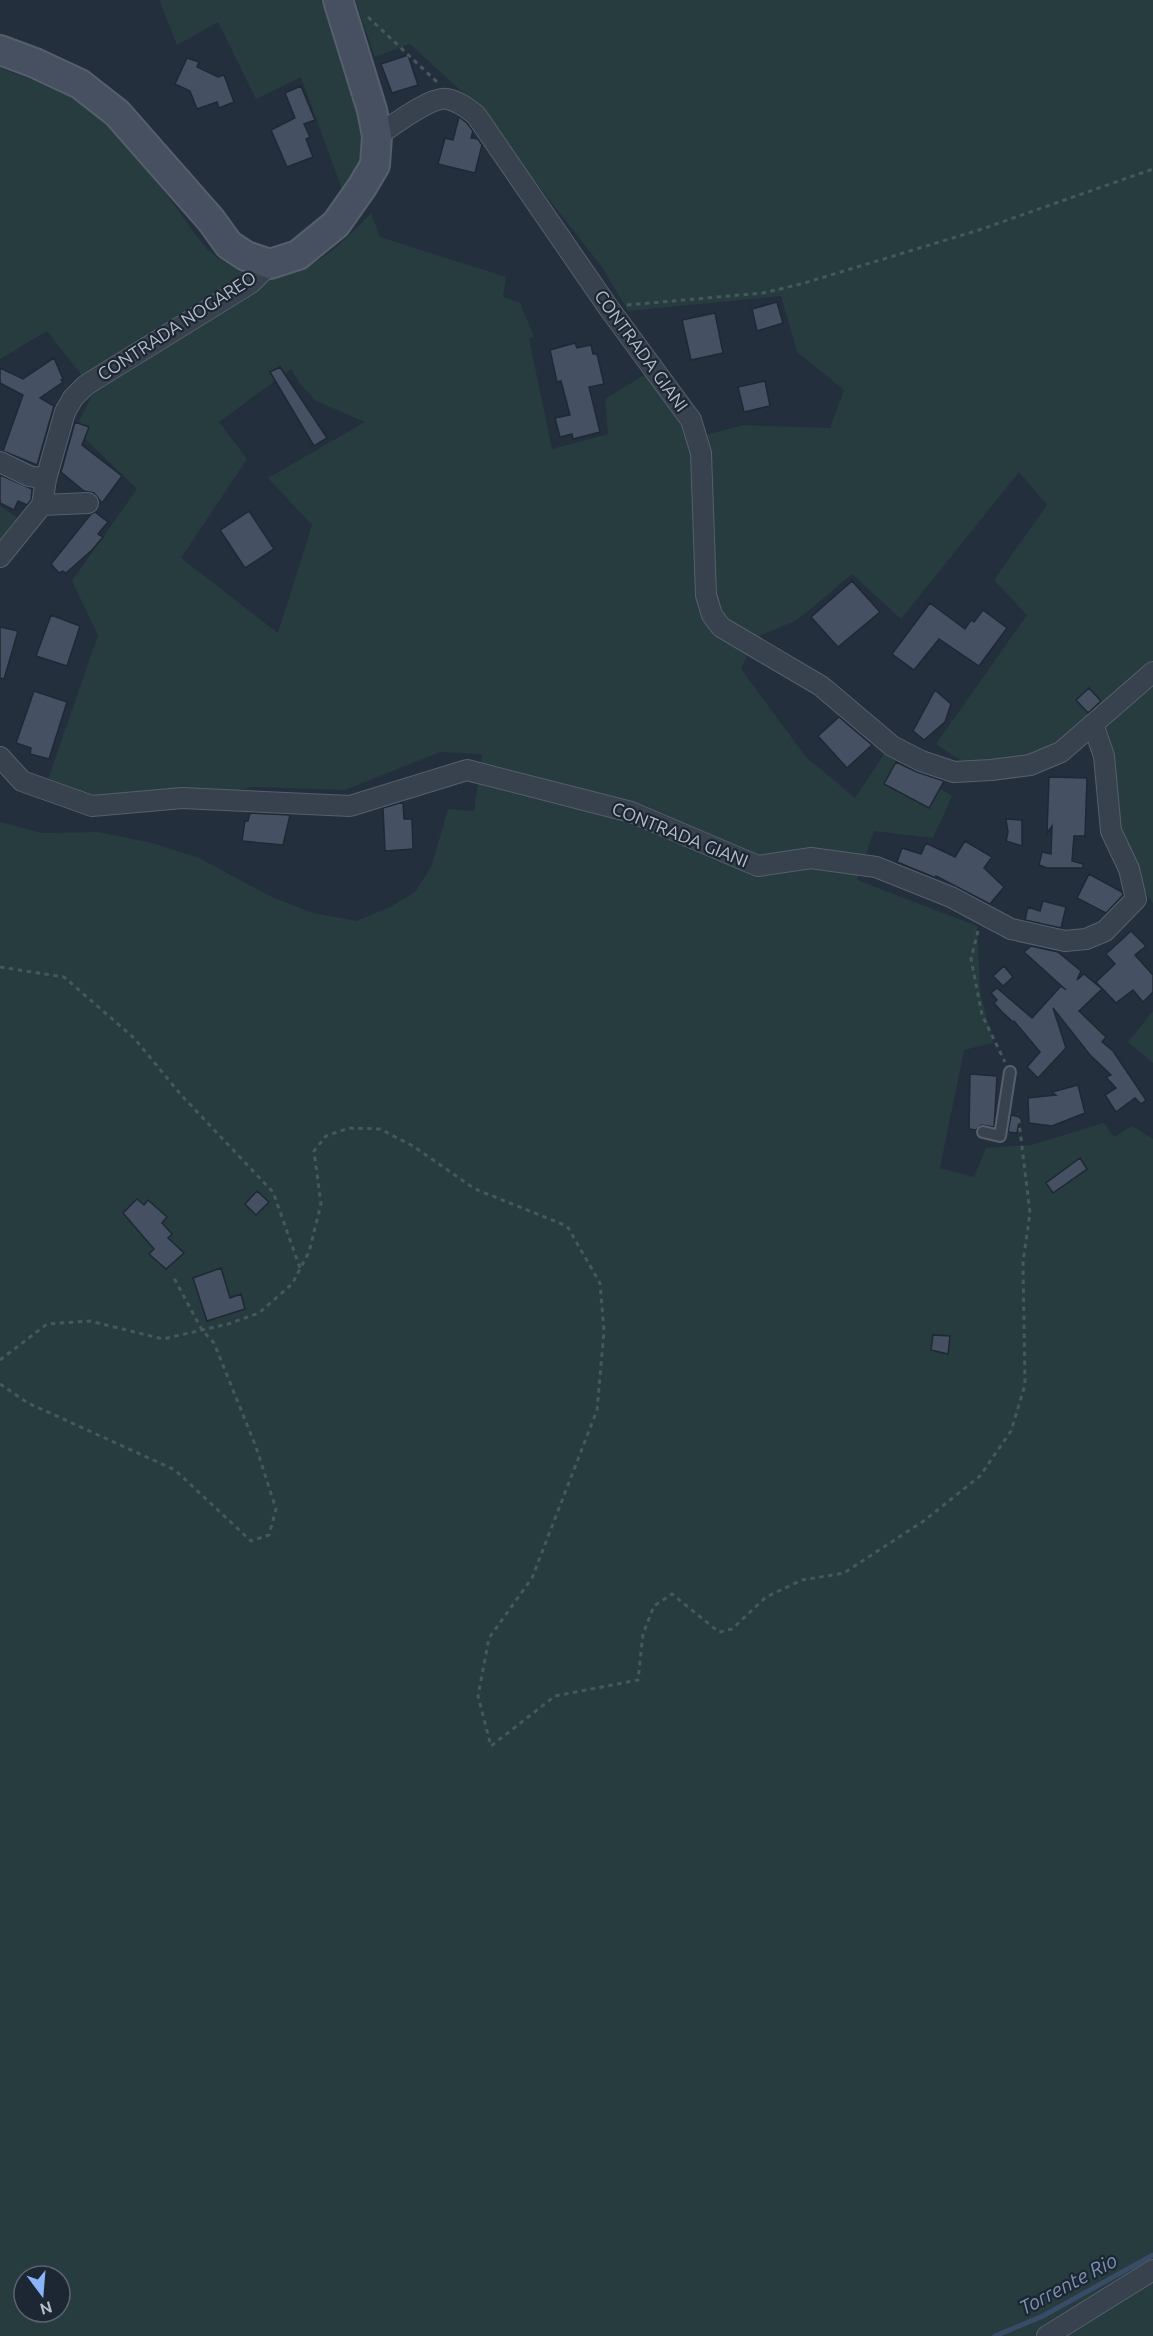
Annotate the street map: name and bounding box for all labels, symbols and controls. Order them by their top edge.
street label: CONTRADA NOGAREO [93,266,259,384]
street label: CONTRADA GIANI [591,286,693,415]
street label: CONTRADA GIANI [609,798,751,871]
water label: Torrente Rio [1015,2248,1121,2319]
north arrow [12,2264,72,2324]
text: N [38,2298,54,2319]

